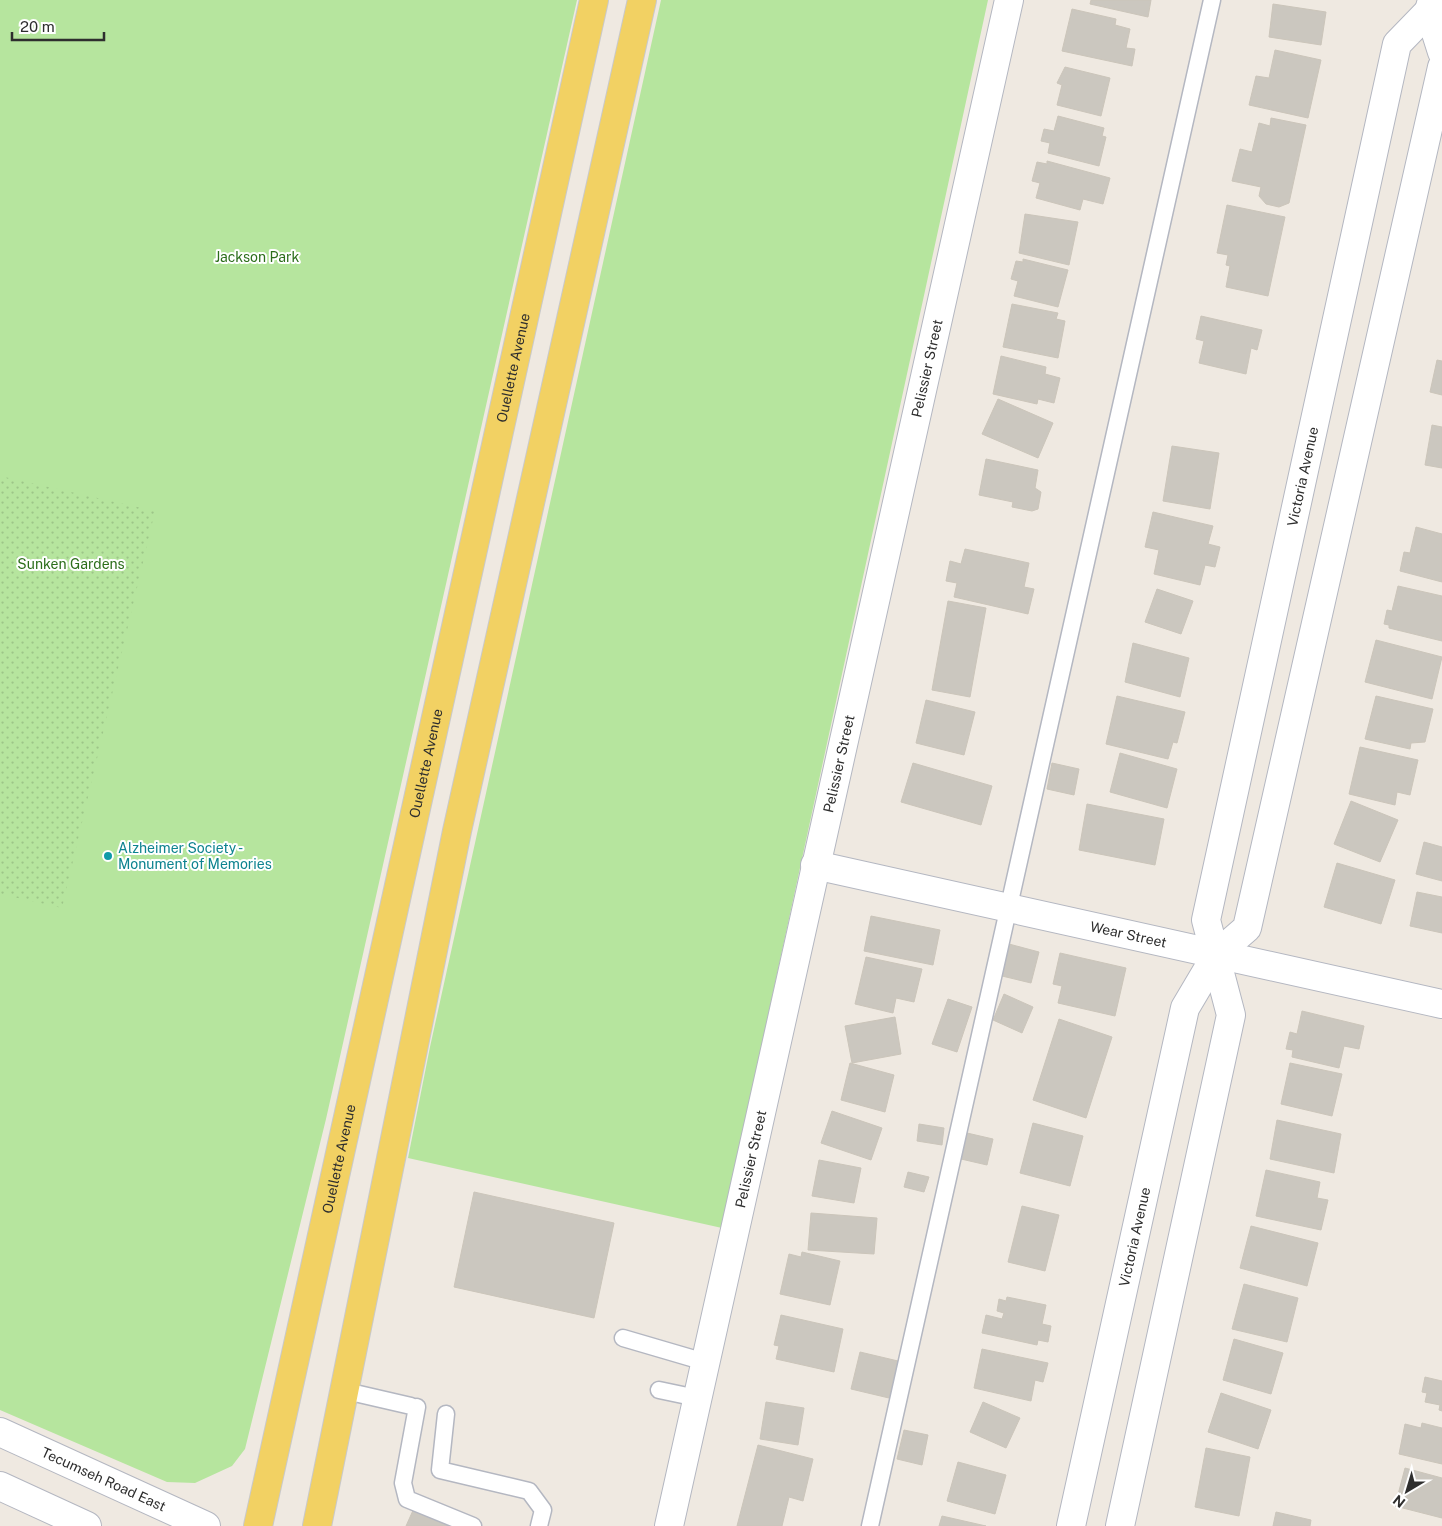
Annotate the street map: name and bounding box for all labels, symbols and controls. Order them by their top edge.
scale bar [12,10,105,42]
text: 20 m [20,18,55,35]
park label: Jackson Park [215,249,300,265]
street label: Ouellette Avenue [493,312,533,424]
street label: Pelissier Street [908,318,946,419]
street label: Victoria Avenue [1284,425,1321,528]
park label: Sunken Gardens [17,556,125,572]
street label: Ouellette Avenue [406,707,446,819]
street label: Pelissier Street [820,713,858,814]
place label: Alzheimer Society - Monument of Memories [118,840,272,872]
marker: Alzheimer Society - Monument of Memories [102,850,114,862]
street label: Wear Street [1089,918,1168,951]
street label: Ouellette Avenue [319,1103,359,1215]
street label: Pelissier Street [732,1109,769,1209]
street label: Victoria Avenue [1116,1186,1153,1288]
street label: Tecumseh Road East [39,1444,168,1515]
north arrow [1382,1466,1432,1516]
text: N [1390,1492,1408,1511]

